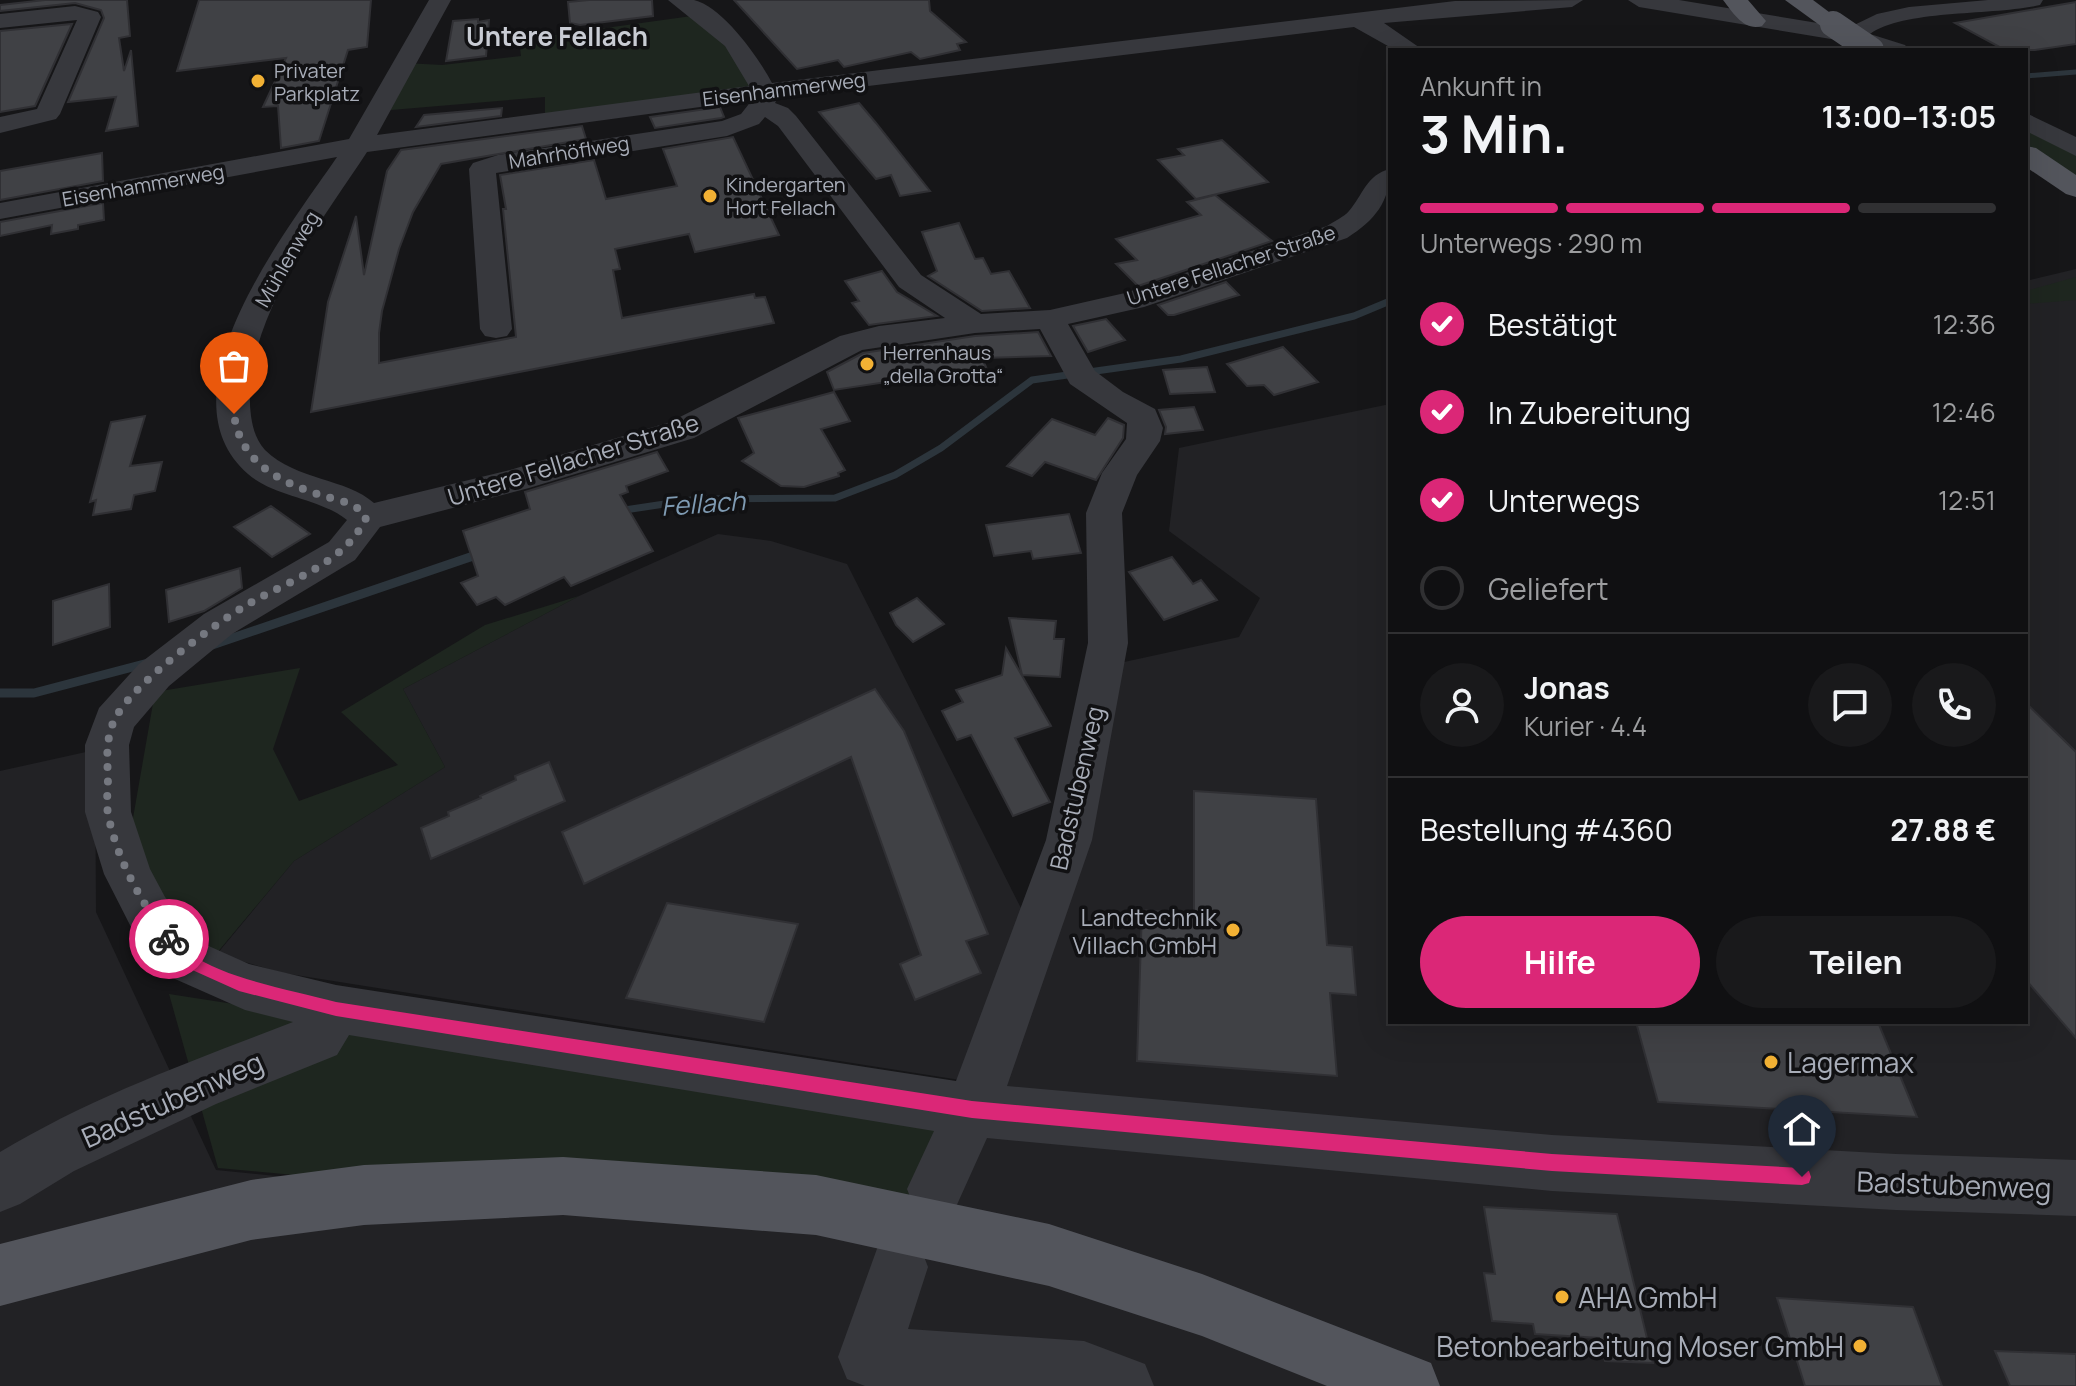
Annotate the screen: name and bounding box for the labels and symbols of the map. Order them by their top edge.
district label: Untere Fellach [466,18,648,54]
place label: Privater Parkplatz [274,57,360,107]
street label: Eisenhammerweg [701,66,867,112]
marker: Privater Parkplatz [249,72,267,90]
street label: Mahrhöflweg [507,129,631,175]
street label: Eisenhammerweg [60,157,226,213]
place label: Kindergarten Hort Fellach [726,171,846,221]
marker: Kindergarten Hort Fellach [701,187,719,205]
street label: Mühlenweg [249,206,325,312]
street label: Untere Fellacher Straße [1123,219,1339,311]
pin [200,332,268,414]
place label: Herrenhaus „della Grotta“ [883,339,1004,389]
marker: Herrenhaus „della Grotta“ [858,355,876,373]
street label: Untere Fellacher Straße [443,405,703,513]
water label: Fellach [660,482,748,524]
street label: Badstubenweg [1041,703,1111,873]
courier [129,899,209,979]
place label: Landtechnik Villach GmbH [1073,900,1218,961]
marker: Landtechnik Villach GmbH [1224,921,1242,939]
street label: Badstubenweg [75,1042,269,1156]
place label: Lagermax [1787,1043,1914,1081]
marker: Lagermax [1762,1053,1780,1071]
pin [1768,1095,1836,1177]
street label: Badstubenweg [1856,1162,2052,1206]
place label: AHA GmbH [1578,1278,1717,1316]
marker: AHA GmbH [1553,1288,1571,1306]
place label: Betonbearbeitung Moser GmbH [1436,1327,1844,1365]
marker: Betonbearbeitung Moser GmbH [1851,1337,1869,1355]

